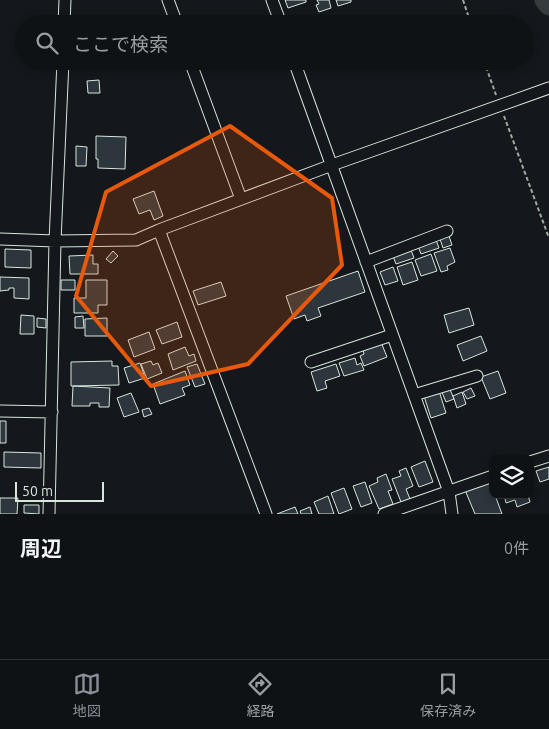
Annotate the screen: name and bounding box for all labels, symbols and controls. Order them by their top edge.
search box [15,15,534,70]
icon: search [33,29,61,57]
text: ここで検索 [73,33,168,55]
map controls [489,454,534,499]
button: layers [489,454,534,499]
scale bar [15,479,104,502]
text: 50 m [22,483,53,499]
text: 周辺 [20,536,62,560]
text: 0件 [504,539,529,557]
tab: 地図 [73,670,101,720]
tab: 経路 [246,670,274,720]
tab: 保存済み [420,670,476,720]

